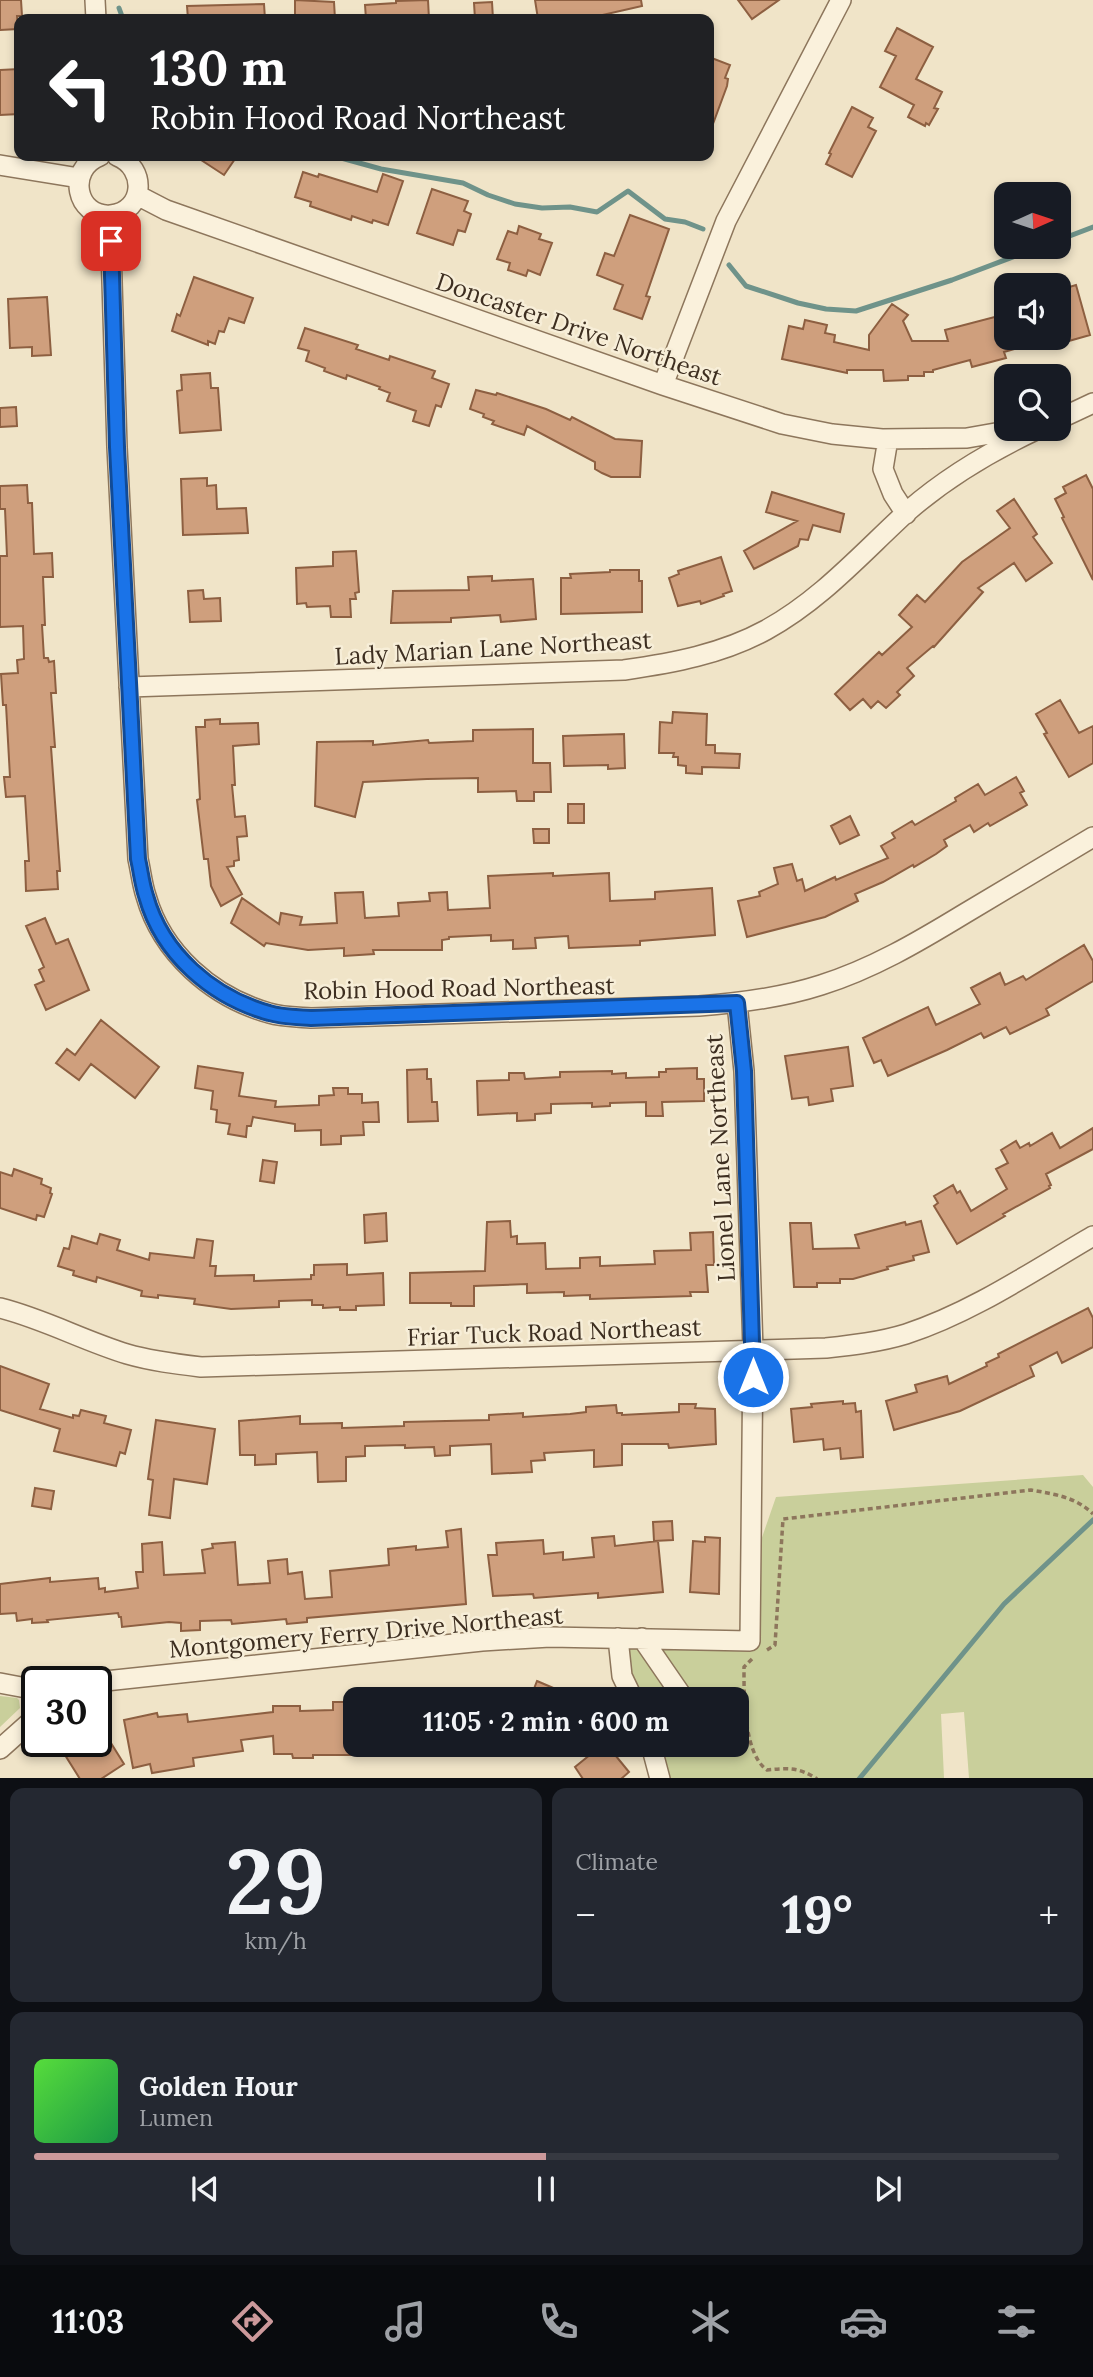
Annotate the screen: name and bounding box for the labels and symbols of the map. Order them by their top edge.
north arrow [994,182,1071,259]
pin [81,211,141,271]
street label: Doncaster Drive Northeast [432,265,727,393]
street label: Lady Marian Lane Northeast [334,624,653,672]
street label: Robin Hood Road Northeast [303,970,616,1006]
street label: Lionel Lane Northeast [698,1033,742,1283]
street label: Friar Tuck Road Northeast [406,1311,702,1353]
position arrow [716,1340,790,1414]
street label: Montgomery Ferry Drive Northeast [168,1599,565,1665]
speed limit sign: 30 [21,1666,112,1757]

